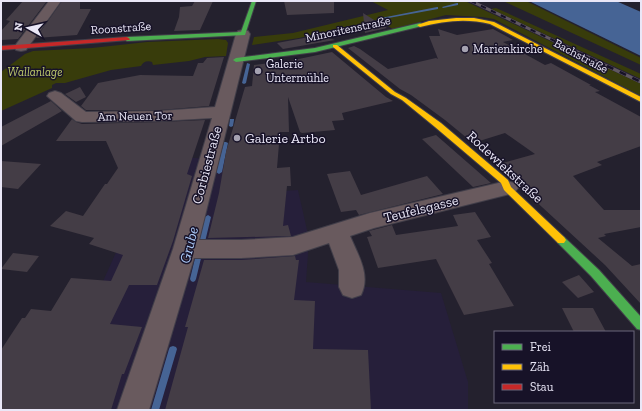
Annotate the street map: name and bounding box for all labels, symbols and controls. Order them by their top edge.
north arrow [8,8,48,48]
street label: Minoritenstraße [304,13,392,45]
street label: Roonstraße [90,19,152,37]
text: N [12,21,26,32]
street label: Bachstraße [552,36,611,76]
place label: Marienkirche [473,42,543,56]
marker: Marienkirche [460,44,470,54]
place label: Galerie Untermühle [266,57,329,85]
park label: Wallanlage [8,65,62,79]
marker: Galerie Untermühle [253,66,263,76]
street label: Am Neuen Tor [98,108,172,124]
street label: Corbiestraße [188,124,226,206]
street label: Rodewiekstraße [463,127,547,207]
place label: Galerie Artbo [245,130,326,147]
marker: Galerie Artbo [232,133,242,143]
street label: Teufelsgasse [382,191,460,226]
water label: Grube [176,225,202,265]
legend [494,331,634,403]
text: Frei [530,340,551,354]
text: Zäh [530,360,550,374]
text: Stau [530,380,554,394]

